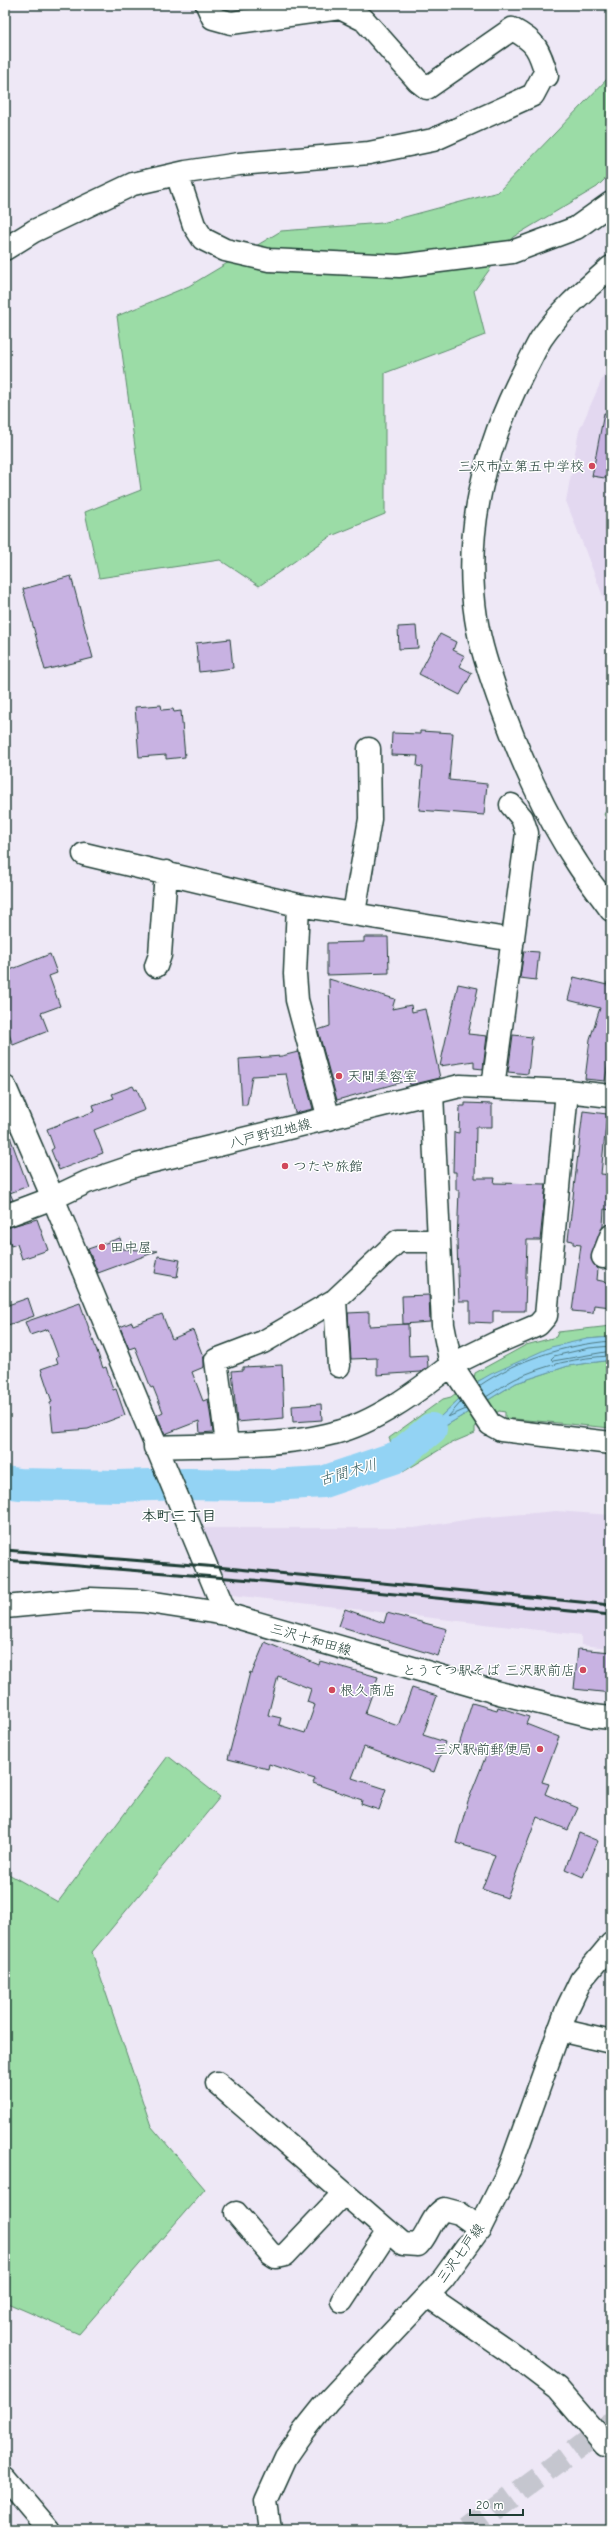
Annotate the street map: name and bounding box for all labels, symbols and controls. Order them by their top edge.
place label: 三沢市立第五中学校 [458,458,584,475]
marker: 三沢市立第五中学校 [587,461,597,471]
place label: 天間美容室 [347,1068,417,1085]
marker: 天間美容室 [334,1071,344,1081]
street label: 八戸野辺地線 [227,1115,313,1152]
place label: つたや旅館 [293,1158,363,1175]
marker: つたや旅館 [280,1161,290,1171]
place label: 田中屋 [110,1239,152,1256]
marker: 田中屋 [97,1242,107,1252]
water label: 古間木川 [317,1455,379,1489]
district label: 本町三丁目 [141,1507,217,1525]
street label: 三沢十和田線 [268,1620,354,1659]
place label: とうてつ駅そば 三沢駅前店 [402,1662,575,1679]
marker: とうてつ駅そば 三沢駅前店 [578,1665,588,1675]
place label: 根久商店 [340,1682,396,1699]
marker: 根久商店 [327,1685,337,1695]
place label: 三沢駅前郵便局 [434,1741,532,1758]
marker: 三沢駅前郵便局 [535,1744,545,1754]
street label: 三沢七戸線 [433,2220,488,2287]
scale bar [470,2491,523,2517]
text: 20 m [476,2498,504,2512]

